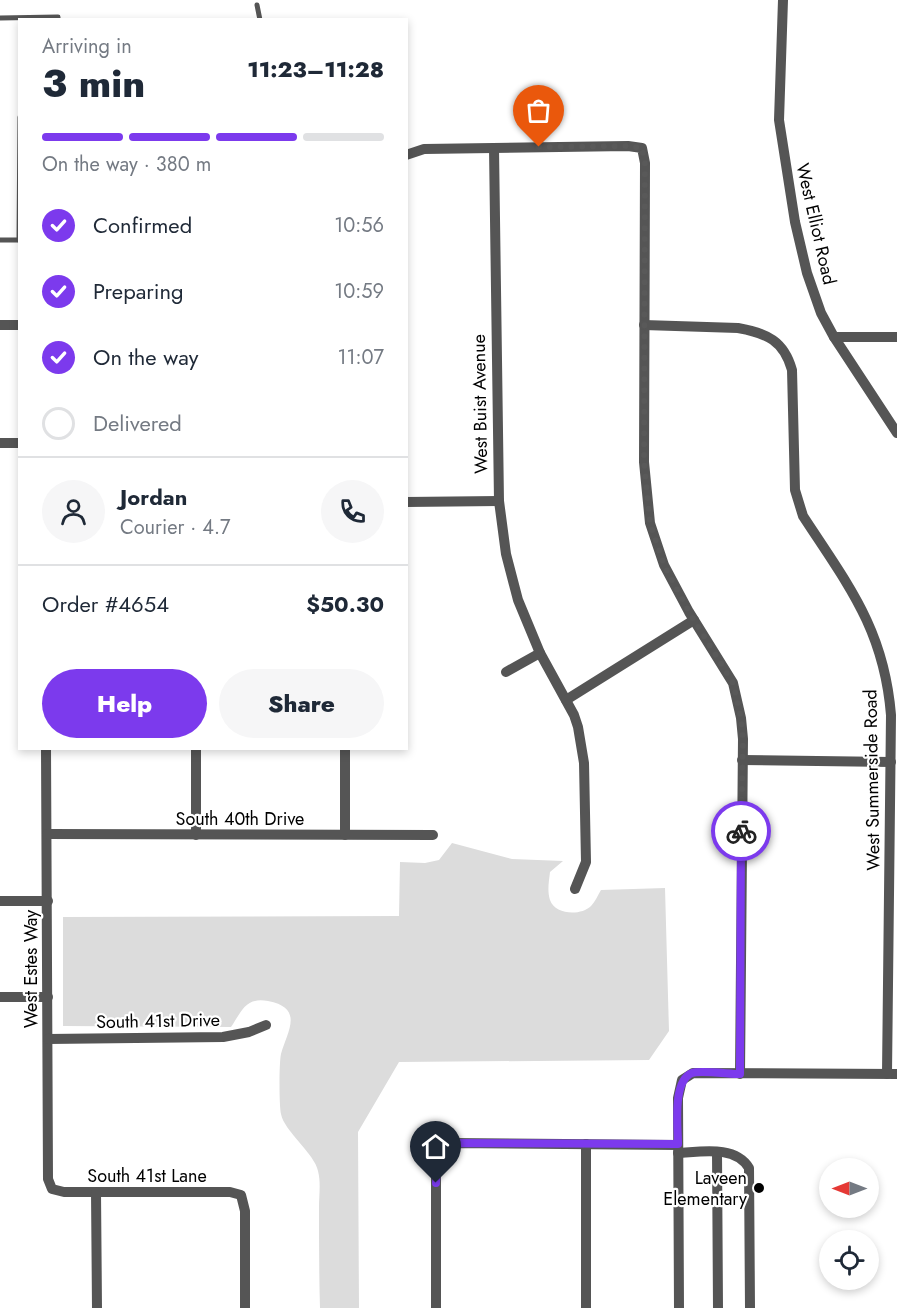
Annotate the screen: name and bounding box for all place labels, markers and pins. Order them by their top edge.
pin [513,85,564,147]
pin [410,1121,461,1183]
place label: Laveen Elementary [663,1165,747,1212]
marker: Laveen Elementary [752,1181,766,1195]

